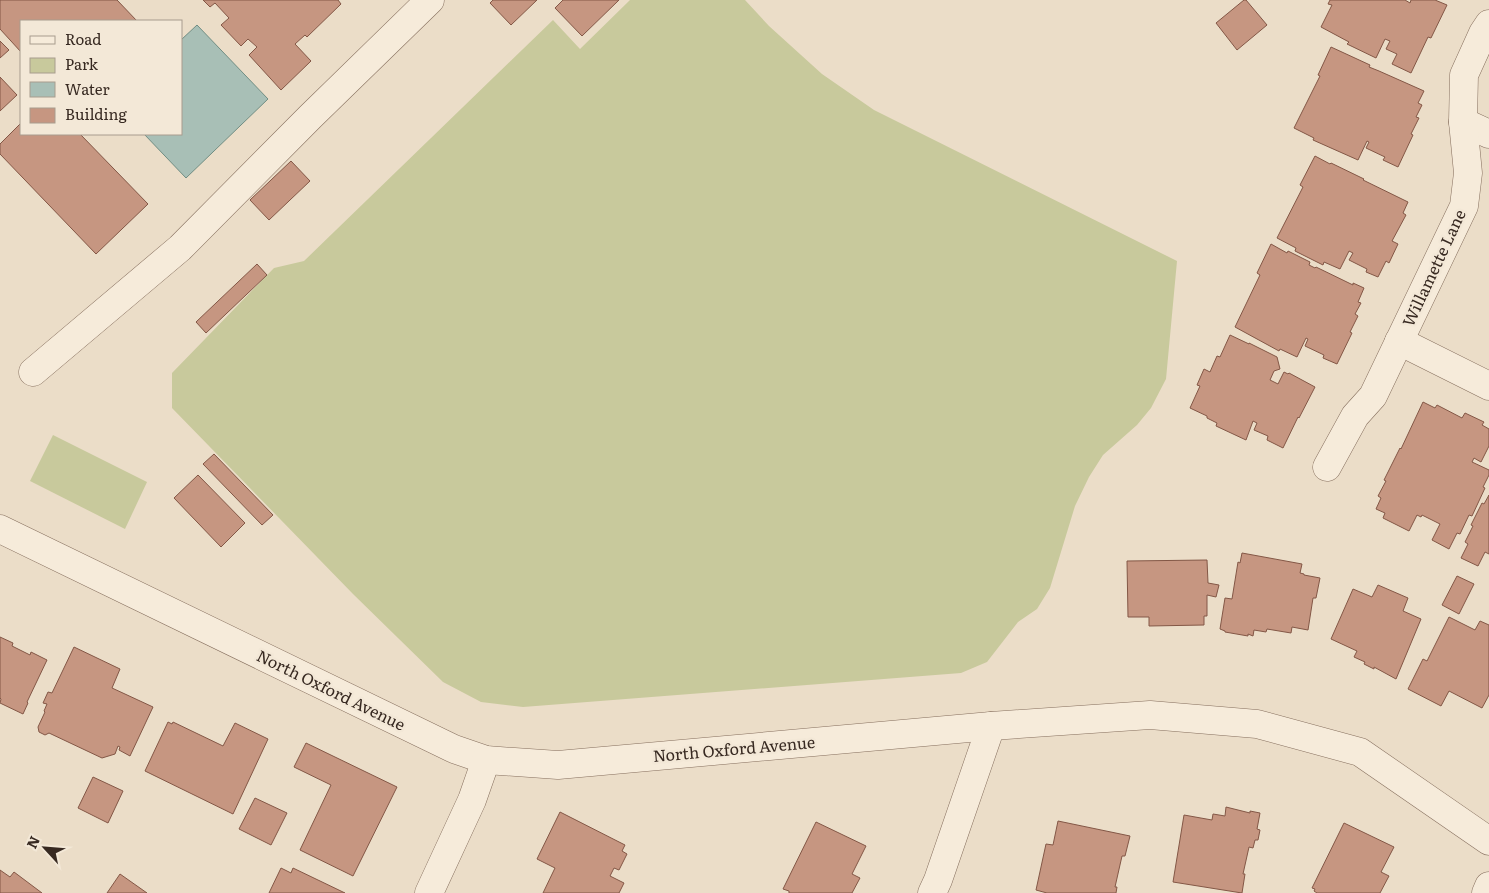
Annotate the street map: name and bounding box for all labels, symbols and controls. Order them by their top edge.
legend [20,20,182,135]
text: Road [65,27,101,50]
text: Park [65,52,99,75]
text: Water [65,77,110,100]
text: Building [65,102,127,125]
street label: Willamette Lane [1395,205,1471,330]
street label: North Oxford Avenue [253,643,410,736]
street label: North Oxford Avenue [652,729,816,767]
north arrow [20,823,70,873]
text: N [21,832,44,852]

